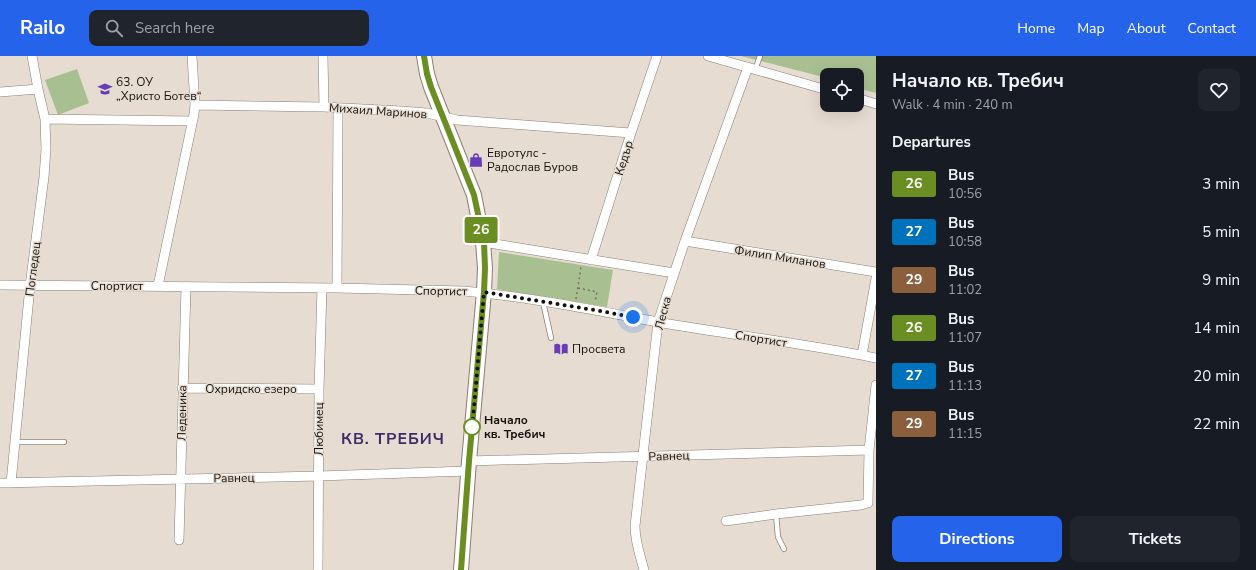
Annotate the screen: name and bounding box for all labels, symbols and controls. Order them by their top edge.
search box [89,10,369,46]
text: Railo [20,15,65,41]
icon: search [103,17,125,39]
text: Search here [135,18,215,38]
text: Home [1017,19,1055,38]
text: Map [1077,19,1105,38]
text: About [1127,19,1166,38]
text: Contact [1188,19,1236,38]
map controls [820,68,864,112]
button: locate [820,68,864,112]
text: Начало кв. Требич [892,68,1064,94]
button: heart [1198,69,1240,111]
place label: 63. ОУ „Христо Ботев“ [116,74,201,104]
school or university icon: 63. ОУ „Христо Ботев“ [97,81,113,97]
text: Walk · 4 min · 240 m [892,96,1013,114]
street label: Михаил Маринов [328,100,428,122]
text: Departures [892,132,971,152]
street label: Кедър [611,139,637,177]
place label: Евротулс - Радослав Буров [487,145,579,175]
shop icon: Евротулс - Радослав Буров [468,152,484,168]
text: Bus [948,165,974,185]
text: 26 [906,174,922,193]
text: 3 min [1202,174,1240,194]
text: 10:56 [948,185,982,203]
text: Bus [948,213,974,233]
line badge: 26 [463,217,499,243]
text: 26 [473,220,489,239]
text: 27 [906,222,922,241]
text: 5 min [1202,222,1240,242]
text: 10:58 [948,233,982,251]
street label: Погледец [22,241,44,297]
street label: Филип Миланов [733,242,827,272]
text: Bus [948,261,974,281]
text: 29 [906,270,922,289]
text: 9 min [1202,270,1240,290]
street label: Спортист [91,278,144,294]
text: 11:02 [948,281,982,299]
street label: Спортист [415,283,468,299]
street label: Леска [651,295,675,331]
your location [623,307,643,327]
text: Bus [948,309,974,329]
text: 26 [906,318,922,337]
text: 14 min [1193,318,1240,338]
street label: Спортист [734,327,789,351]
text: 11:07 [948,329,982,347]
library icon: Просвета [553,341,569,357]
place label: Просвета [572,341,626,357]
text: Bus [948,357,974,377]
text: 27 [906,366,922,385]
text: 20 min [1193,366,1240,386]
text: 11:13 [948,377,982,395]
street label: Охридско езеро [205,381,297,397]
street label: Леденика [174,385,190,441]
street label: Любимец [311,402,327,456]
text: Bus [948,405,974,425]
place label: Начало кв. Требич [484,412,546,442]
text: 29 [906,414,922,433]
text: 22 min [1193,414,1240,434]
marker: Начало кв. Требич [463,418,481,436]
text: 11:15 [948,425,982,443]
district label: КВ. ТРЕБИЧ [341,428,445,450]
street label: Равнец [648,447,690,465]
street label: Равнец [213,470,255,486]
button: Directions [892,516,1062,562]
button: Tickets [1070,516,1240,562]

